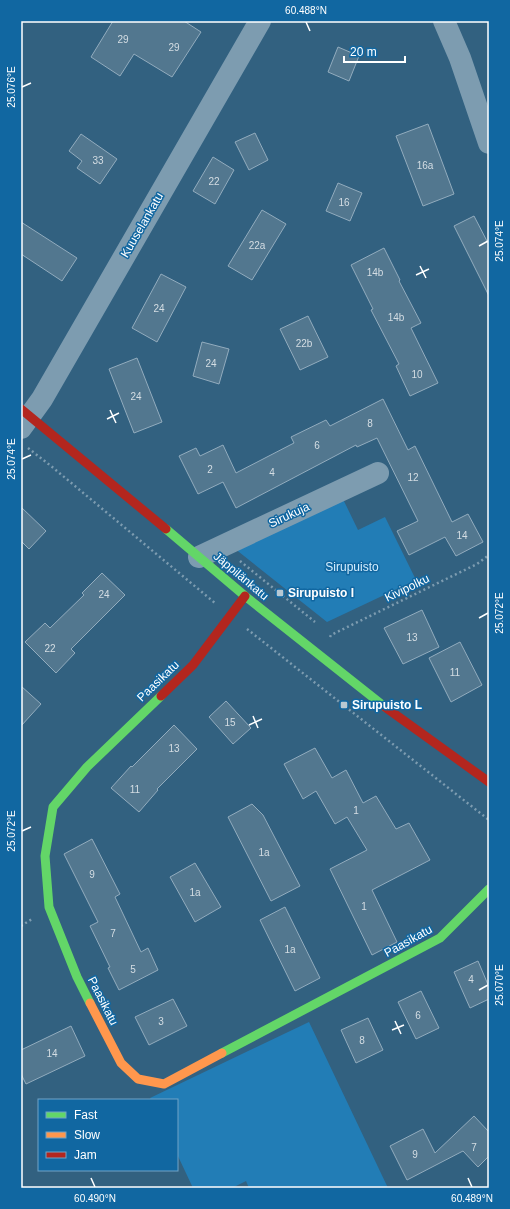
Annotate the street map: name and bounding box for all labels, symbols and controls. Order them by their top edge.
text: 60.488°N [285,5,327,16]
house number: 29 [117,34,129,45]
scale bar [344,38,405,64]
house number: 29 [168,42,180,53]
text: 20 m [350,45,377,59]
text: 25.076°E [6,66,17,108]
house number: 33 [92,155,104,166]
house number: 16a [417,160,434,171]
house number: 22 [208,176,220,187]
street label: Kuuselankatu [118,190,166,260]
house number: 16 [338,197,350,208]
text: 25.074°E [494,220,505,262]
house number: 22a [249,240,266,251]
house number: 14b [367,267,384,278]
house number: 24 [153,303,165,314]
house number: 14b [388,312,405,323]
house number: 22b [296,338,313,349]
house number: 24 [205,358,217,369]
house number: 10 [411,369,423,380]
house number: 24 [130,391,142,402]
house number: 8 [367,418,373,429]
text: 25.074°E [6,438,17,480]
house number: 6 [314,440,320,451]
house number: 2 [207,464,213,475]
house number: 4 [269,467,275,478]
house number: 12 [407,472,419,483]
street label: Sirukuja [266,499,312,531]
house number: 14 [456,530,468,541]
street label: Jäppilänkatu [211,549,271,603]
park label: Sirupuisto [325,560,379,574]
street label: Kivipolku [382,571,432,605]
place label: Sirupuisto I [288,586,354,600]
marker: Sirupuisto I [275,588,285,598]
house number: 24 [98,589,110,600]
text: 25.072°E [494,592,505,634]
house number: 13 [406,632,418,643]
house number: 22 [44,643,56,654]
street label: Paasikatu [134,658,182,704]
house number: 11 [450,667,461,678]
place label: Sirupuisto L [352,698,422,712]
marker: Sirupuisto L [339,700,349,710]
house number: 15 [224,717,236,728]
house number: 13 [168,743,180,754]
house number: 11 [130,784,141,795]
house number: 1 [353,805,359,816]
text: 25.072°E [6,810,17,852]
house number: 1a [258,847,270,858]
house number: 9 [89,869,95,880]
house number: 1a [189,887,201,898]
house number: 1 [361,901,367,912]
street label: Paasikatu [382,922,434,960]
house number: 7 [110,928,116,939]
house number: 1a [284,944,296,955]
house number: 5 [130,964,136,975]
text: 25.070°E [494,964,505,1006]
street label: Paasikatu [85,974,121,1028]
house number: 4 [468,974,474,985]
house number: 6 [415,1010,421,1021]
house number: 3 [158,1016,164,1027]
house number: 8 [359,1035,365,1046]
house number: 14 [46,1048,58,1059]
legend [38,1099,178,1171]
text: Fast [74,1108,98,1122]
text: Slow [74,1128,100,1142]
house number: 7 [471,1142,477,1153]
text: Jam [74,1148,97,1162]
house number: 9 [412,1149,418,1160]
text: 60.490°N [74,1193,116,1204]
text: 60.489°N [451,1193,493,1204]

